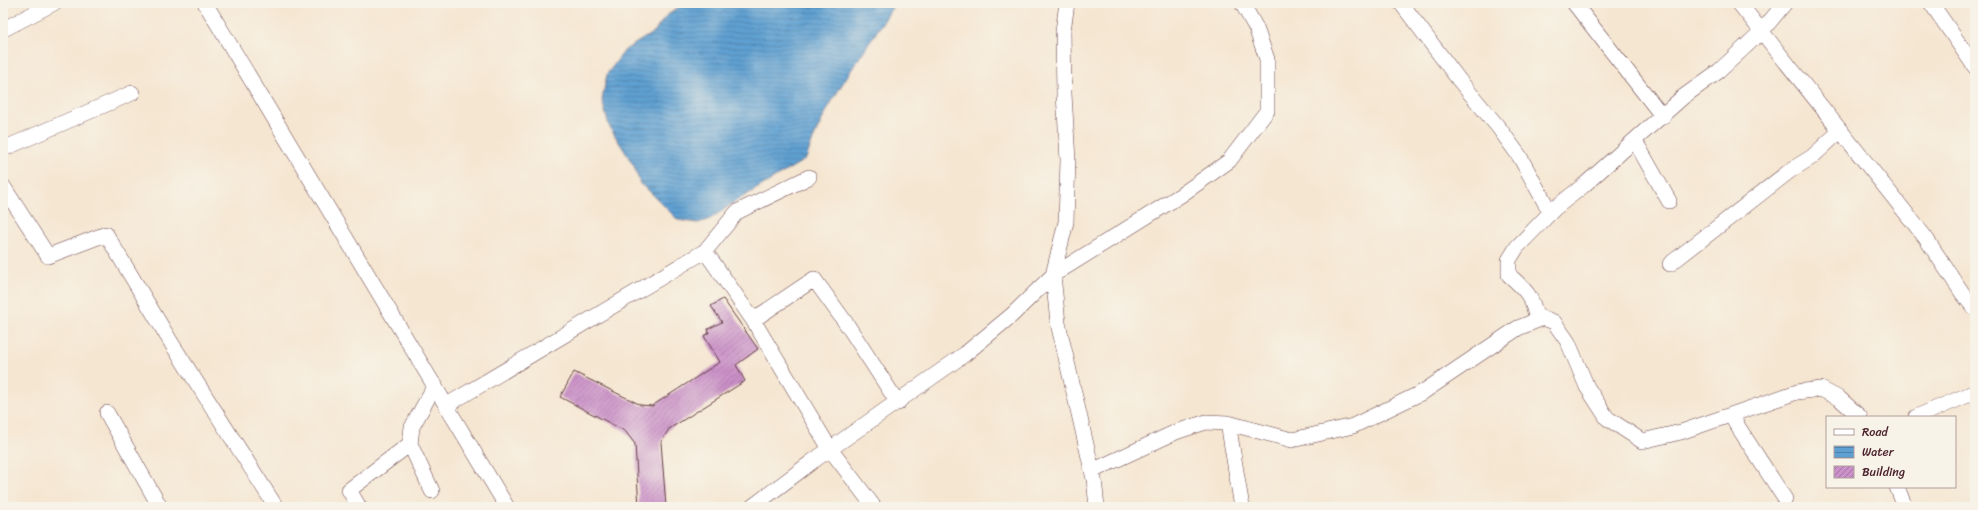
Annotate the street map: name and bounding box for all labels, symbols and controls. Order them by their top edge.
legend [1826,416,1956,488]
text: Road [1862,421,1889,443]
text: Water [1862,441,1895,463]
text: Building [1862,461,1905,483]

